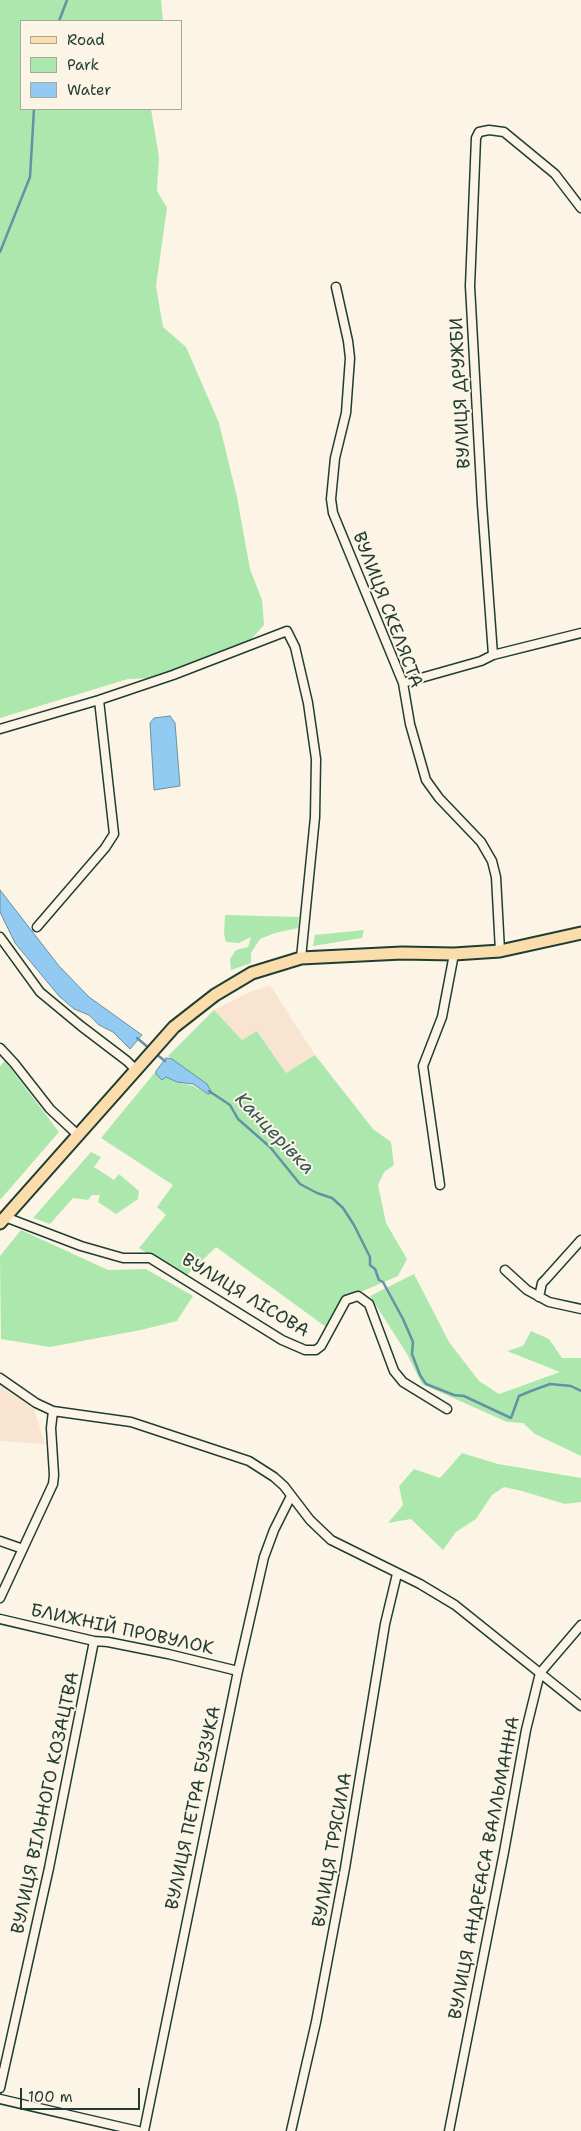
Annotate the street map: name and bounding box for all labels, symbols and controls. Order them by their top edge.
legend [20,20,182,110]
text: Road [67,30,105,50]
text: Park [67,55,99,75]
text: Water [67,80,111,100]
street label: ВУЛИЦЯ ДРУЖБИ [446,317,476,469]
street label: ВУЛИЦЯ СКЕЛЯСТА [347,529,427,691]
water label: Канцерівка [229,1088,319,1180]
street label: ВУЛИЦЯ ЛІСОВА [177,1249,313,1343]
street label: БЛИЖНІЙ ПРОВУЛОК [28,1600,216,1660]
street label: ВУЛИЦЯ ВІЛЬНОГО КОЗАЦТВА [8,1670,84,1936]
street label: ВУЛИЦЯ ПЕТРА БУЗУКА [162,1704,226,1912]
street label: ВУЛИЦЯ АНДРЕАСА ВАЛЛЬМАННА [445,1715,525,2021]
street label: ВУЛИЦЯ ТРЯСИЛА [309,1771,357,1929]
scale bar [22,2078,142,2110]
text: 100 m [28,2087,73,2107]

